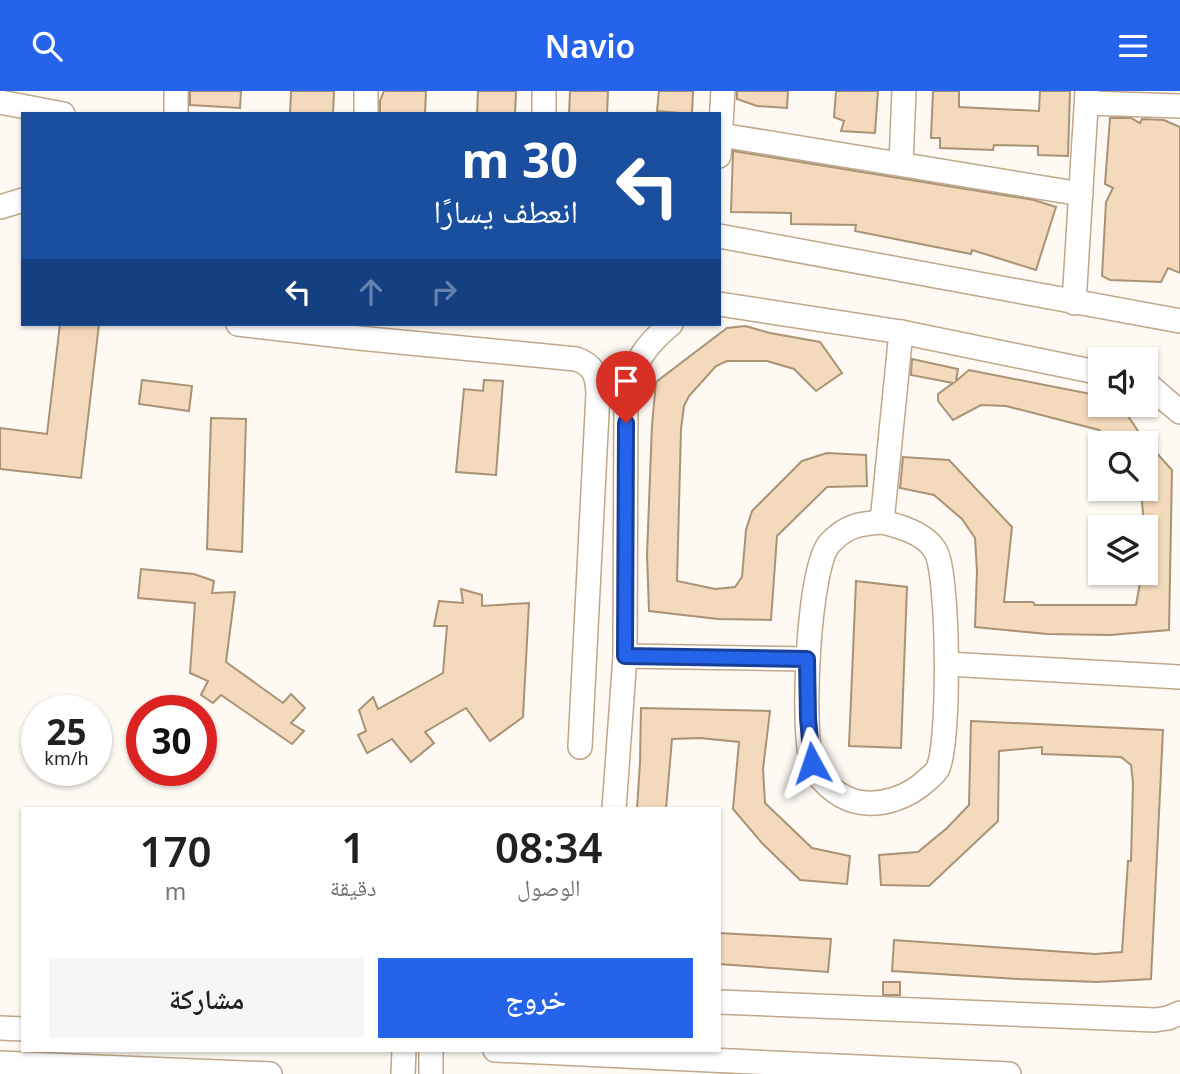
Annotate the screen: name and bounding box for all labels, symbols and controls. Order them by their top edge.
text: Navio [545,24,635,67]
icon: search [28,27,66,65]
icon: menu [1114,27,1152,65]
text: 30 m [461,126,578,192]
icon: left [602,140,693,231]
text: انعطف يسارًا [433,189,578,232]
icon: left [279,273,317,311]
icon: ahead [352,273,390,311]
icon: right [425,273,463,311]
map controls [1088,347,1158,585]
button: sound [1088,347,1158,417]
pin [596,351,656,423]
icon: arrive [607,362,645,400]
button: search [1088,431,1158,501]
button: layers [1088,515,1158,585]
speed limit sign: 30 [126,695,217,786]
text: 25 [46,708,87,755]
position arrow [775,726,849,800]
text: km/h [44,746,89,770]
text: 1 [341,818,365,875]
text: 08:34 [495,818,603,875]
text: 170 [139,822,211,879]
text: دقيقة [330,871,377,903]
text: الوصول [517,871,581,903]
text: m [165,875,186,907]
button: مشاركة [49,958,364,1038]
button: خروج [378,958,693,1038]

